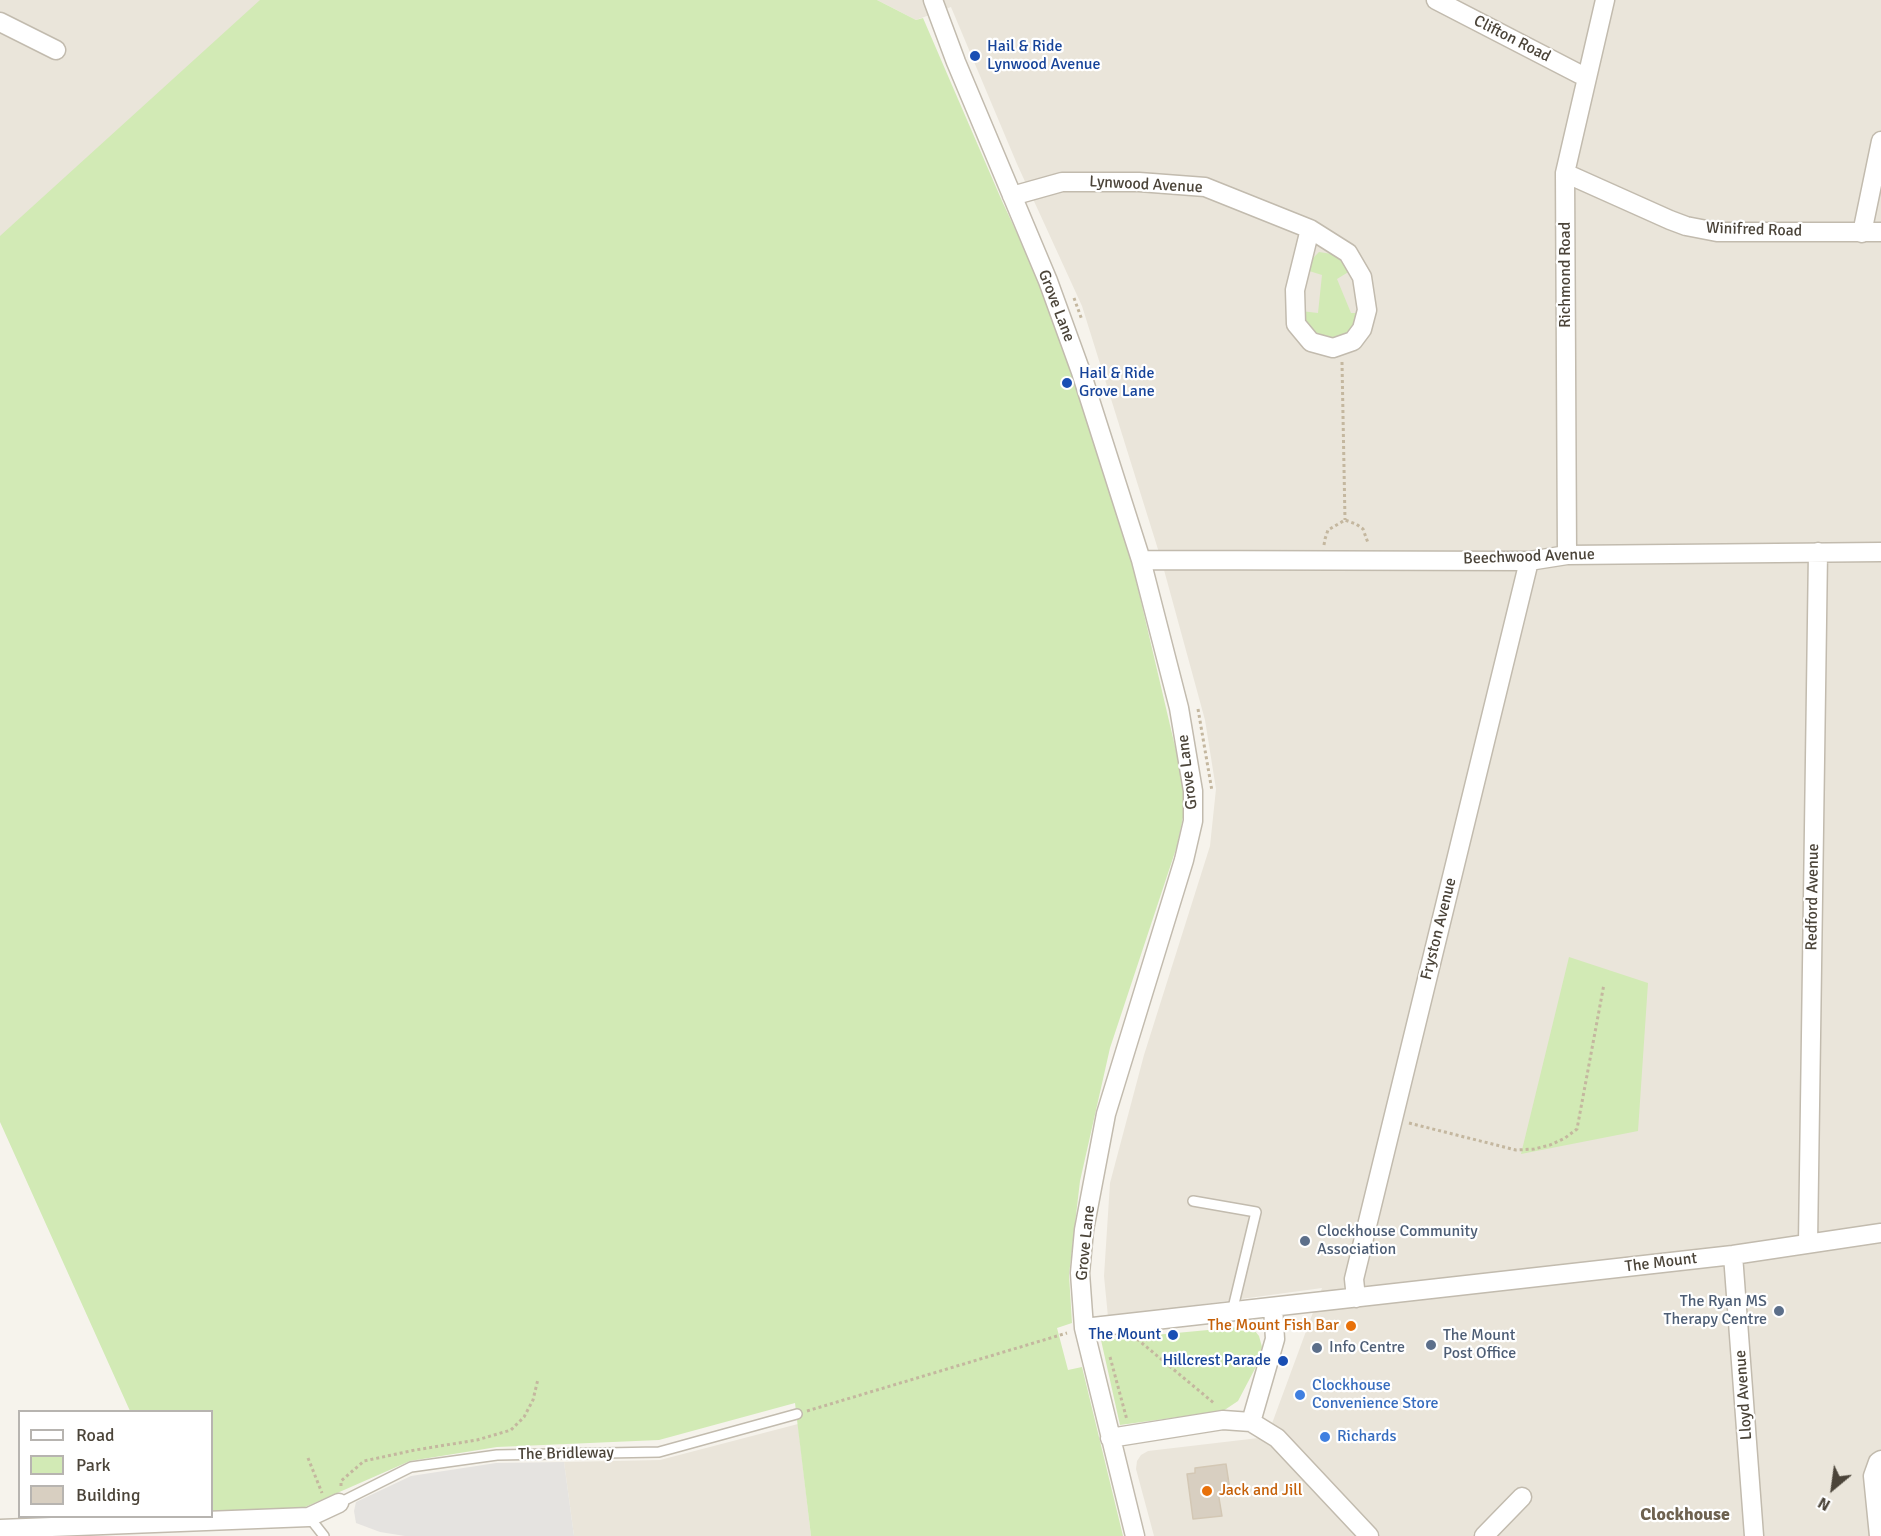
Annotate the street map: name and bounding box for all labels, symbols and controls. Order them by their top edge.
street label: Clifton Road [1470,11,1554,67]
place label: Hail & Ride Lynwood Avenue [987,37,1101,75]
marker: Hail & Ride Lynwood Avenue [968,49,982,63]
street label: Lynwood Avenue [1089,172,1203,198]
street label: Winifred Road [1705,219,1803,241]
street label: Richmond Road [1556,222,1576,328]
street label: Grove Lane [1033,267,1079,345]
place label: Hail & Ride Grove Lane [1079,364,1155,402]
marker: Hail & Ride Grove Lane [1060,376,1074,390]
street label: Beechwood Avenue [1463,545,1595,569]
street label: Grove Lane [1174,733,1202,811]
street label: Redford Avenue [1802,843,1824,951]
street label: Fryston Avenue [1417,876,1461,982]
street label: Grove Lane [1072,1204,1100,1282]
place label: Clockhouse Community Association [1317,1222,1478,1260]
marker: Clockhouse Community Association [1298,1234,1312,1248]
street label: The Mount [1624,1249,1698,1277]
place label: The Ryan MS Therapy Centre [1664,1292,1767,1330]
marker: The Ryan MS Therapy Centre [1772,1304,1786,1318]
place label: The Mount Fish Bar [1207,1316,1339,1336]
marker: The Mount Fish Bar [1344,1319,1358,1333]
place label: The Mount [1089,1325,1161,1345]
place label: The Mount Post Office [1443,1326,1516,1364]
marker: The Mount [1166,1328,1180,1342]
place label: Info Centre [1329,1338,1405,1358]
marker: The Mount Post Office [1424,1338,1438,1352]
marker: Info Centre [1310,1341,1324,1355]
street label: Lloyd Avenue [1731,1349,1757,1441]
place label: Hillcrest Parade [1162,1351,1271,1371]
marker: Hillcrest Parade [1276,1354,1290,1368]
place label: Clockhouse Convenience Store [1312,1376,1438,1414]
marker: Clockhouse Convenience Store [1293,1388,1307,1402]
legend [18,1410,213,1518]
text: Road [76,1424,115,1446]
place label: Richards [1337,1427,1397,1447]
marker: Richards [1318,1430,1332,1444]
street label: The Bridleway [518,1444,614,1464]
text: Park [76,1454,111,1476]
north arrow [1803,1458,1863,1518]
place label: Jack and Jill [1219,1481,1302,1501]
text: Building [76,1484,140,1506]
marker: Jack and Jill [1200,1484,1214,1498]
text: N [1815,1492,1834,1515]
district label: Clockhouse [1640,1504,1730,1526]

